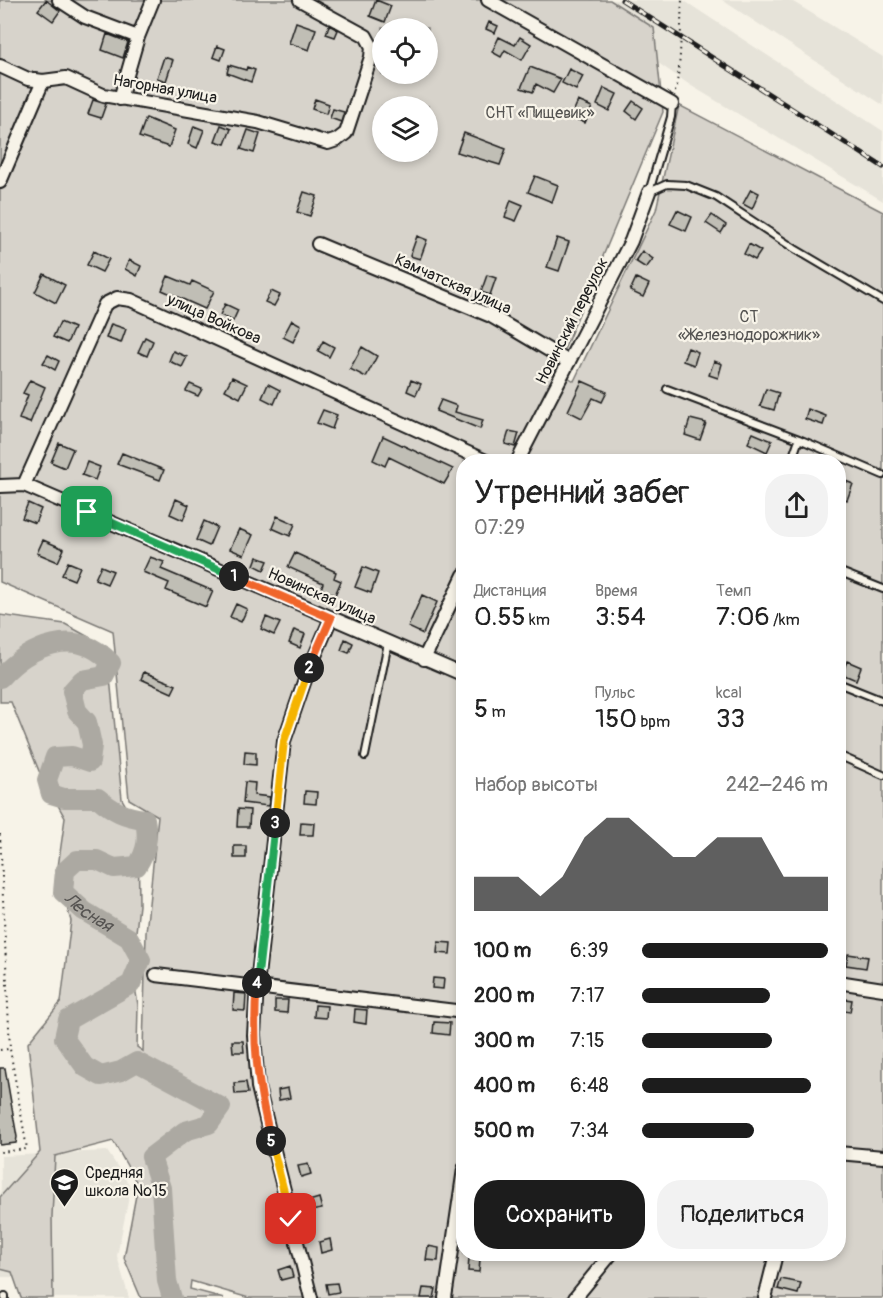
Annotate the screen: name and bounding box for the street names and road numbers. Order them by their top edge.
street label: Нагорная улица [111,70,219,108]
street label: Камчатская улица [392,249,514,319]
street label: Новинский переулок [531,254,613,388]
street label: улица Войкова [163,289,264,349]
street label: Новинская улица [265,563,379,629]

